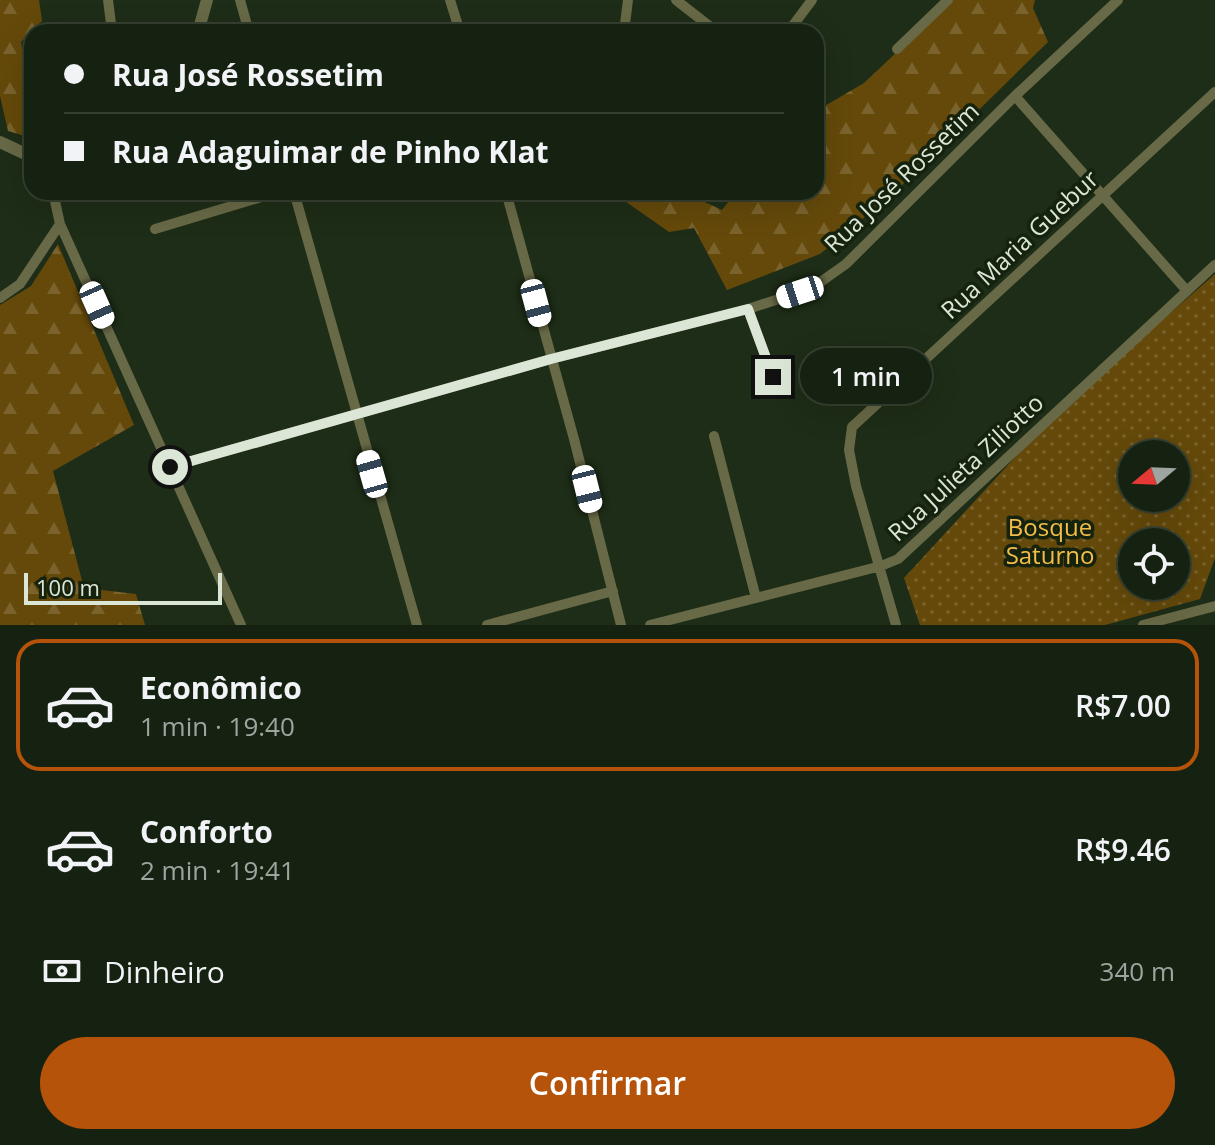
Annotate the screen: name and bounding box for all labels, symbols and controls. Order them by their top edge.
text: Rua José Rossetim [112,54,384,95]
street label: Rua José Rossetim [816,94,986,259]
text: Rua Adaguimar de Pinho Klat [112,131,549,172]
street label: Rua Maria Guebur [933,162,1105,326]
car [773,273,827,311]
car [518,277,554,329]
car [76,278,118,332]
callout: 1 min [801,349,933,405]
text: 1 min [831,358,901,394]
route end [755,359,791,395]
street label: Rua Julieta Ziliotto [880,386,1050,548]
north arrow [1118,440,1190,512]
map controls [1118,440,1190,600]
car [354,448,390,500]
route start [152,449,188,485]
car [570,463,604,515]
park label: Bosque Saturno [1006,510,1094,571]
button: locate [1118,528,1190,600]
scale bar [24,569,222,605]
text: 100 m [36,572,100,602]
text: Econômico [140,667,302,708]
icon: car [44,669,116,741]
text: R$7.00 [1075,685,1171,726]
text: 1 min · 19:40 [140,708,295,744]
text: Conforto [140,811,273,852]
icon: car [44,813,116,885]
text: R$9.46 [1075,829,1171,870]
text: 2 min · 19:41 [140,852,295,888]
icon: cash [40,949,84,993]
text: Dinheiro [104,951,225,992]
text: 340 m [1100,953,1175,989]
button: Confirmar [40,1037,1175,1129]

